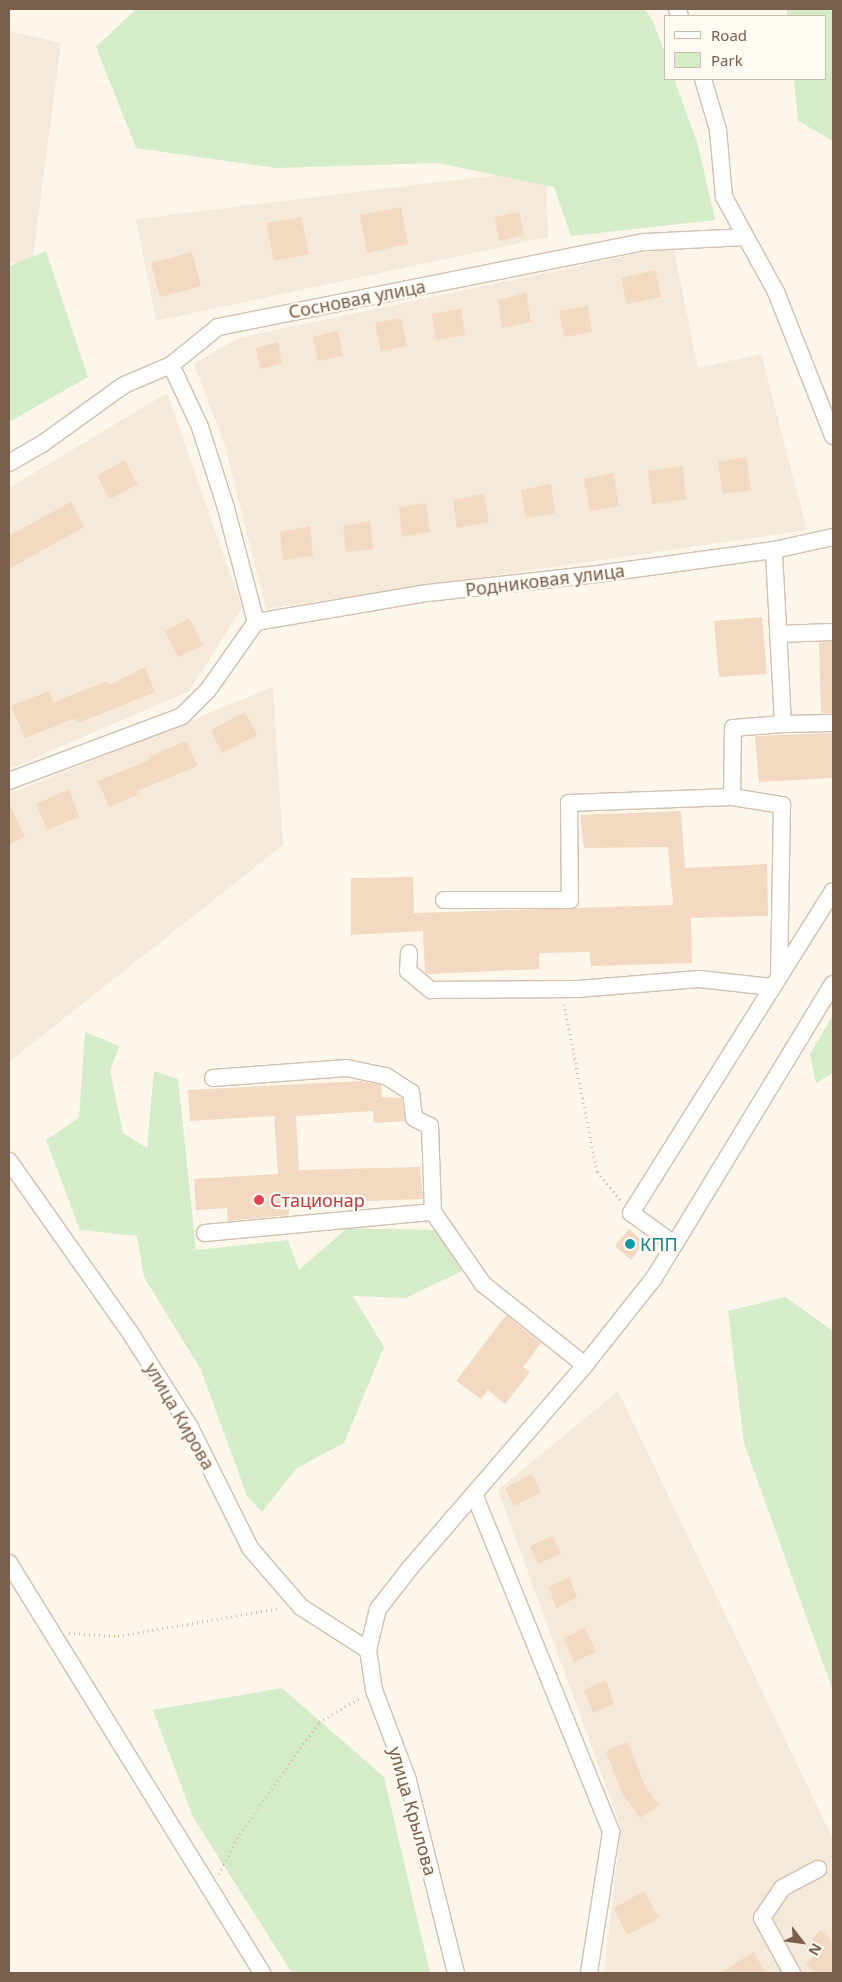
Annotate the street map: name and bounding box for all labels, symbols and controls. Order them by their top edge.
legend [664,15,827,80]
text: Road [711,25,747,45]
text: Park [711,50,743,70]
street label: Сосновая улица [287,275,427,323]
street label: Родниковая улица [464,559,626,601]
place label: Стационар [270,1189,365,1211]
marker: Стационар [252,1193,266,1207]
place label: КПП [640,1233,678,1255]
marker: КПП [624,1238,636,1250]
street label: улица Кирова [141,1359,219,1473]
street label: улица Крылова [384,1744,442,1878]
north arrow [777,1917,827,1967]
text: N [804,1940,827,1959]

